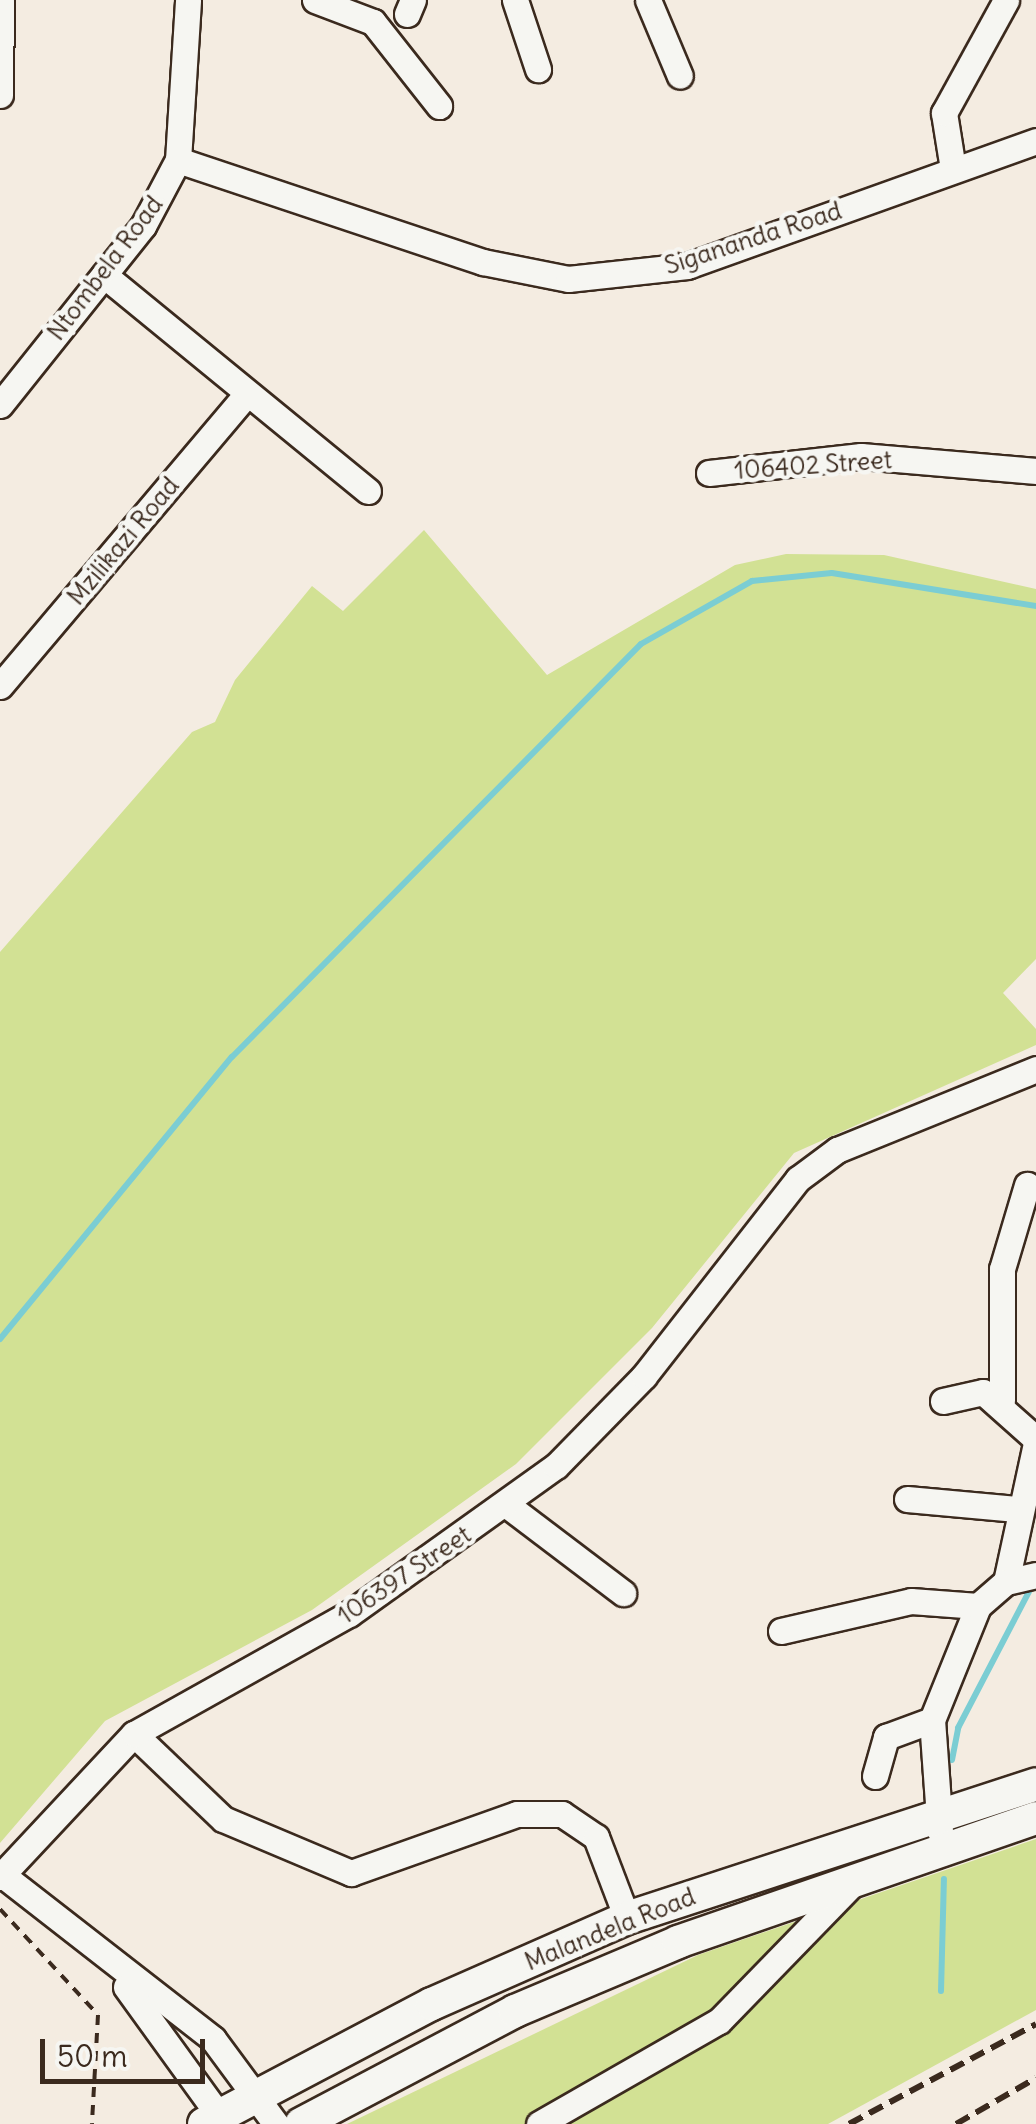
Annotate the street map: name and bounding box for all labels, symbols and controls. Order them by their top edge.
street label: Ntombela Road [41,190,169,346]
street label: Sigananda Road [661,195,845,281]
street label: 106402 Street [733,445,893,485]
street label: Mzilikazi Road [61,471,185,611]
street label: 106397 Street [332,1519,476,1631]
street label: Malandela Road [520,1881,700,1977]
scale bar [45,2019,210,2081]
text: 50 m [57,2037,127,2075]

